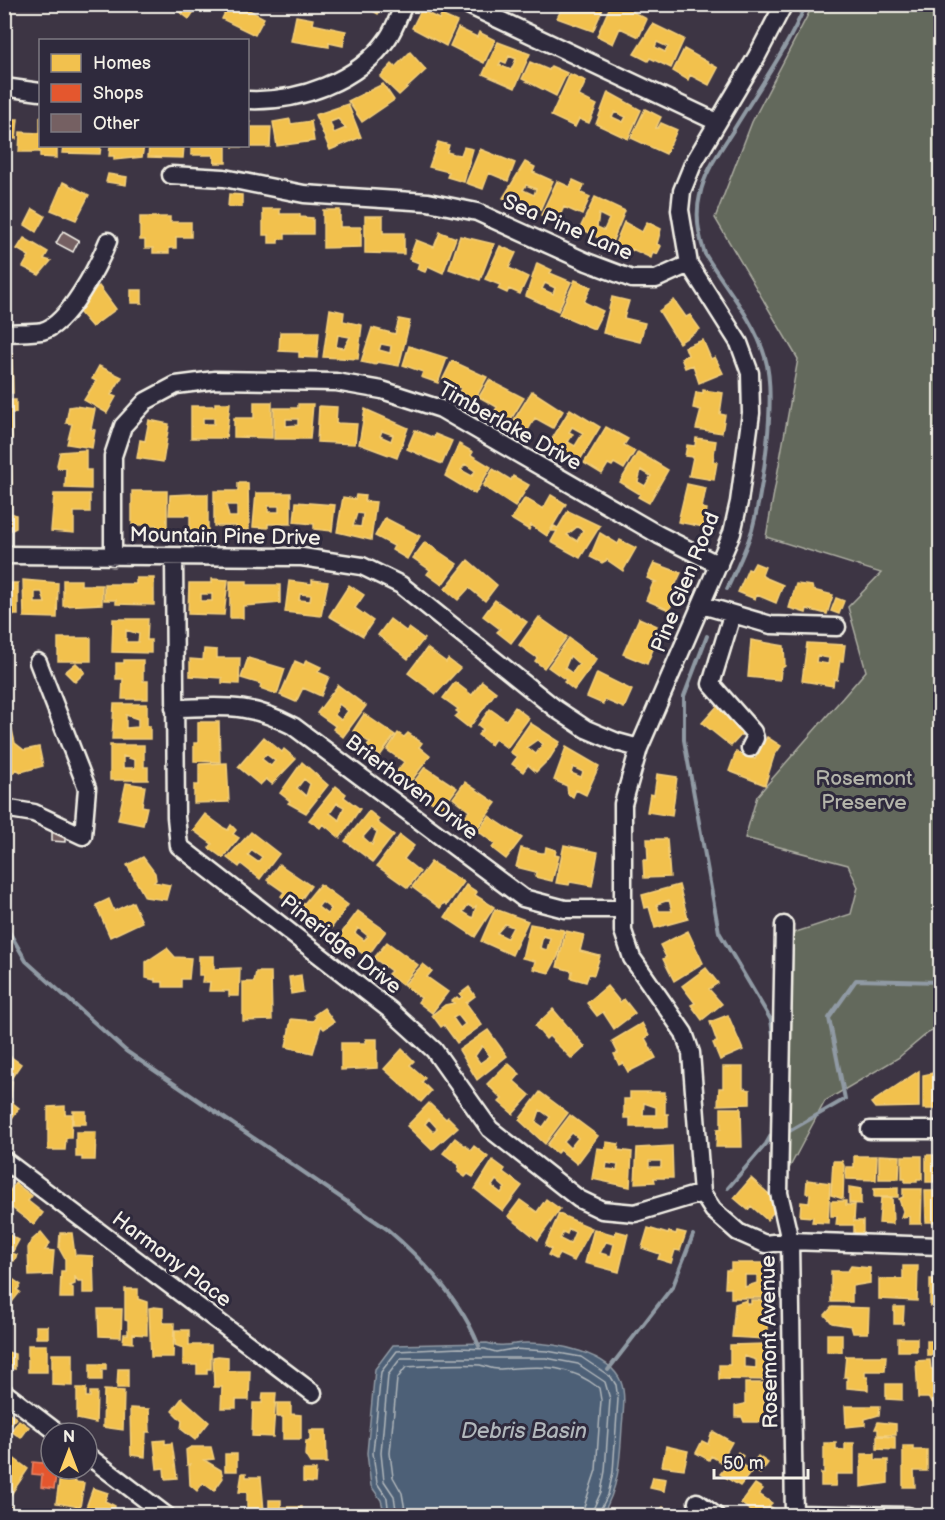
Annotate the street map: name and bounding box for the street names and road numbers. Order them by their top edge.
street label: Sea Pine Lane [499,189,636,266]
street label: Timberlake Drive [434,377,586,476]
street label: Pine Glen Road [646,508,725,656]
street label: Mountain Pine Drive [129,522,321,551]
street label: Brierhaven Drive [340,729,483,845]
street label: Pineridge Drive [275,889,406,999]
street label: Harmony Place [107,1206,236,1312]
street label: Rosemont Avenue [755,1255,784,1429]

